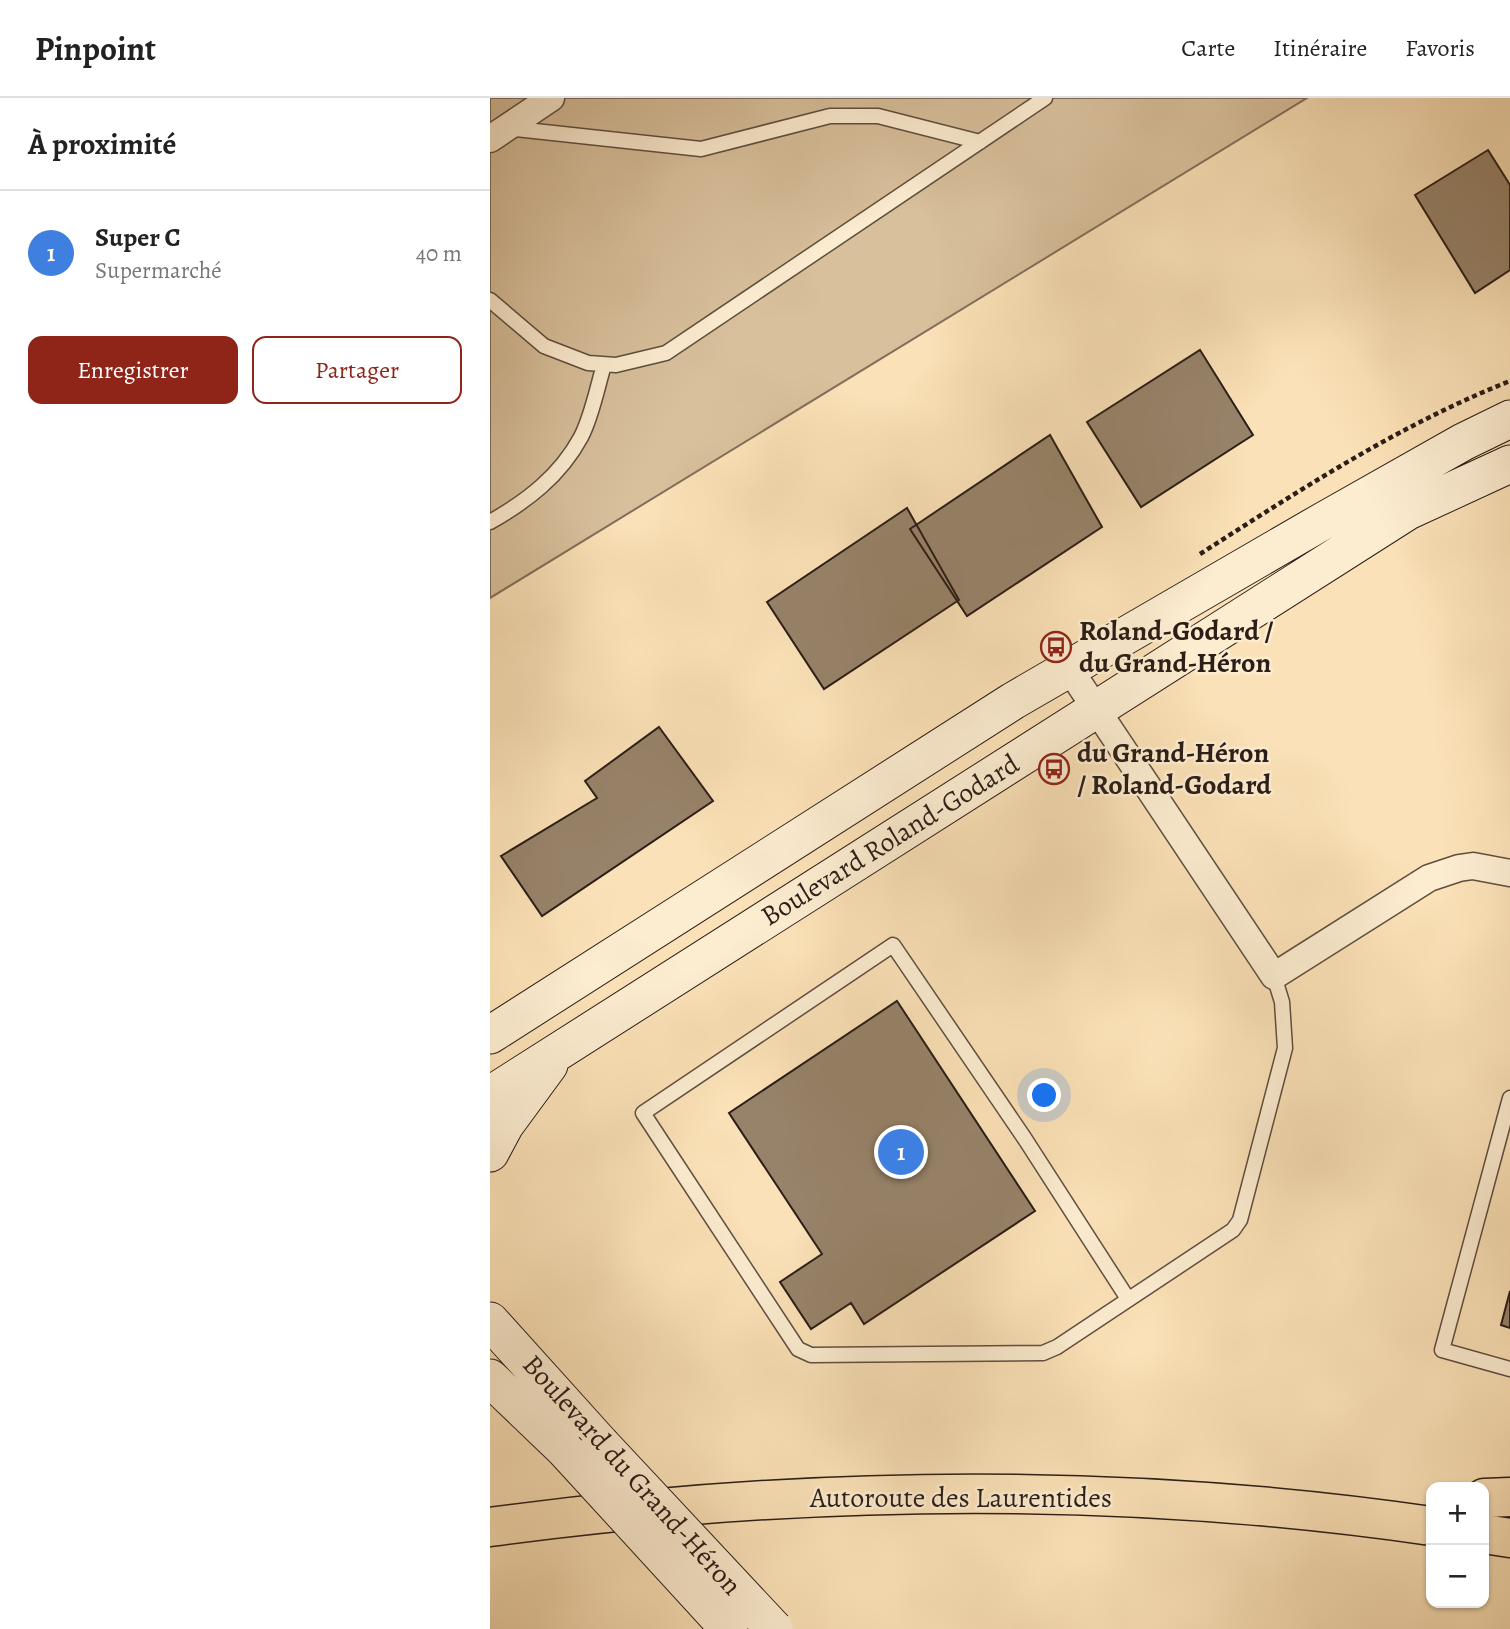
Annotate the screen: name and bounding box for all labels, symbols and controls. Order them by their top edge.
text: Pinpoint [35,26,156,71]
text: Carte [1181,32,1235,64]
text: Itinéraire [1273,32,1367,64]
text: Favoris [1405,32,1475,64]
text: À proximité [28,124,176,164]
text: Super C [95,220,180,255]
text: 1 [47,238,55,269]
text: 40 m [416,238,462,269]
text: Supermarché [95,255,222,286]
button: Enregistrer [28,336,238,404]
button: Partager [252,336,462,404]
place label: Roland-Godard / du Grand-Héron [1079,612,1273,682]
bus stop icon: Roland-Godard / du Grand-Héron [1039,630,1073,664]
place label: du Grand-Héron / Roland-Godard [1077,734,1272,804]
street label: Boulevard Roland-Godard [754,744,1027,935]
bus stop icon: du Grand-Héron / Roland-Godard [1037,752,1071,786]
your location [1027,1078,1061,1112]
pin: 1 [878,1126,924,1178]
street label: Boulevard du Grand-Héron [514,1347,750,1603]
street label: Autoroute des Laurentides [809,1479,1112,1517]
map controls [1426,1482,1489,1608]
button: + [1426,1482,1489,1545]
button: − [1426,1545,1489,1608]

